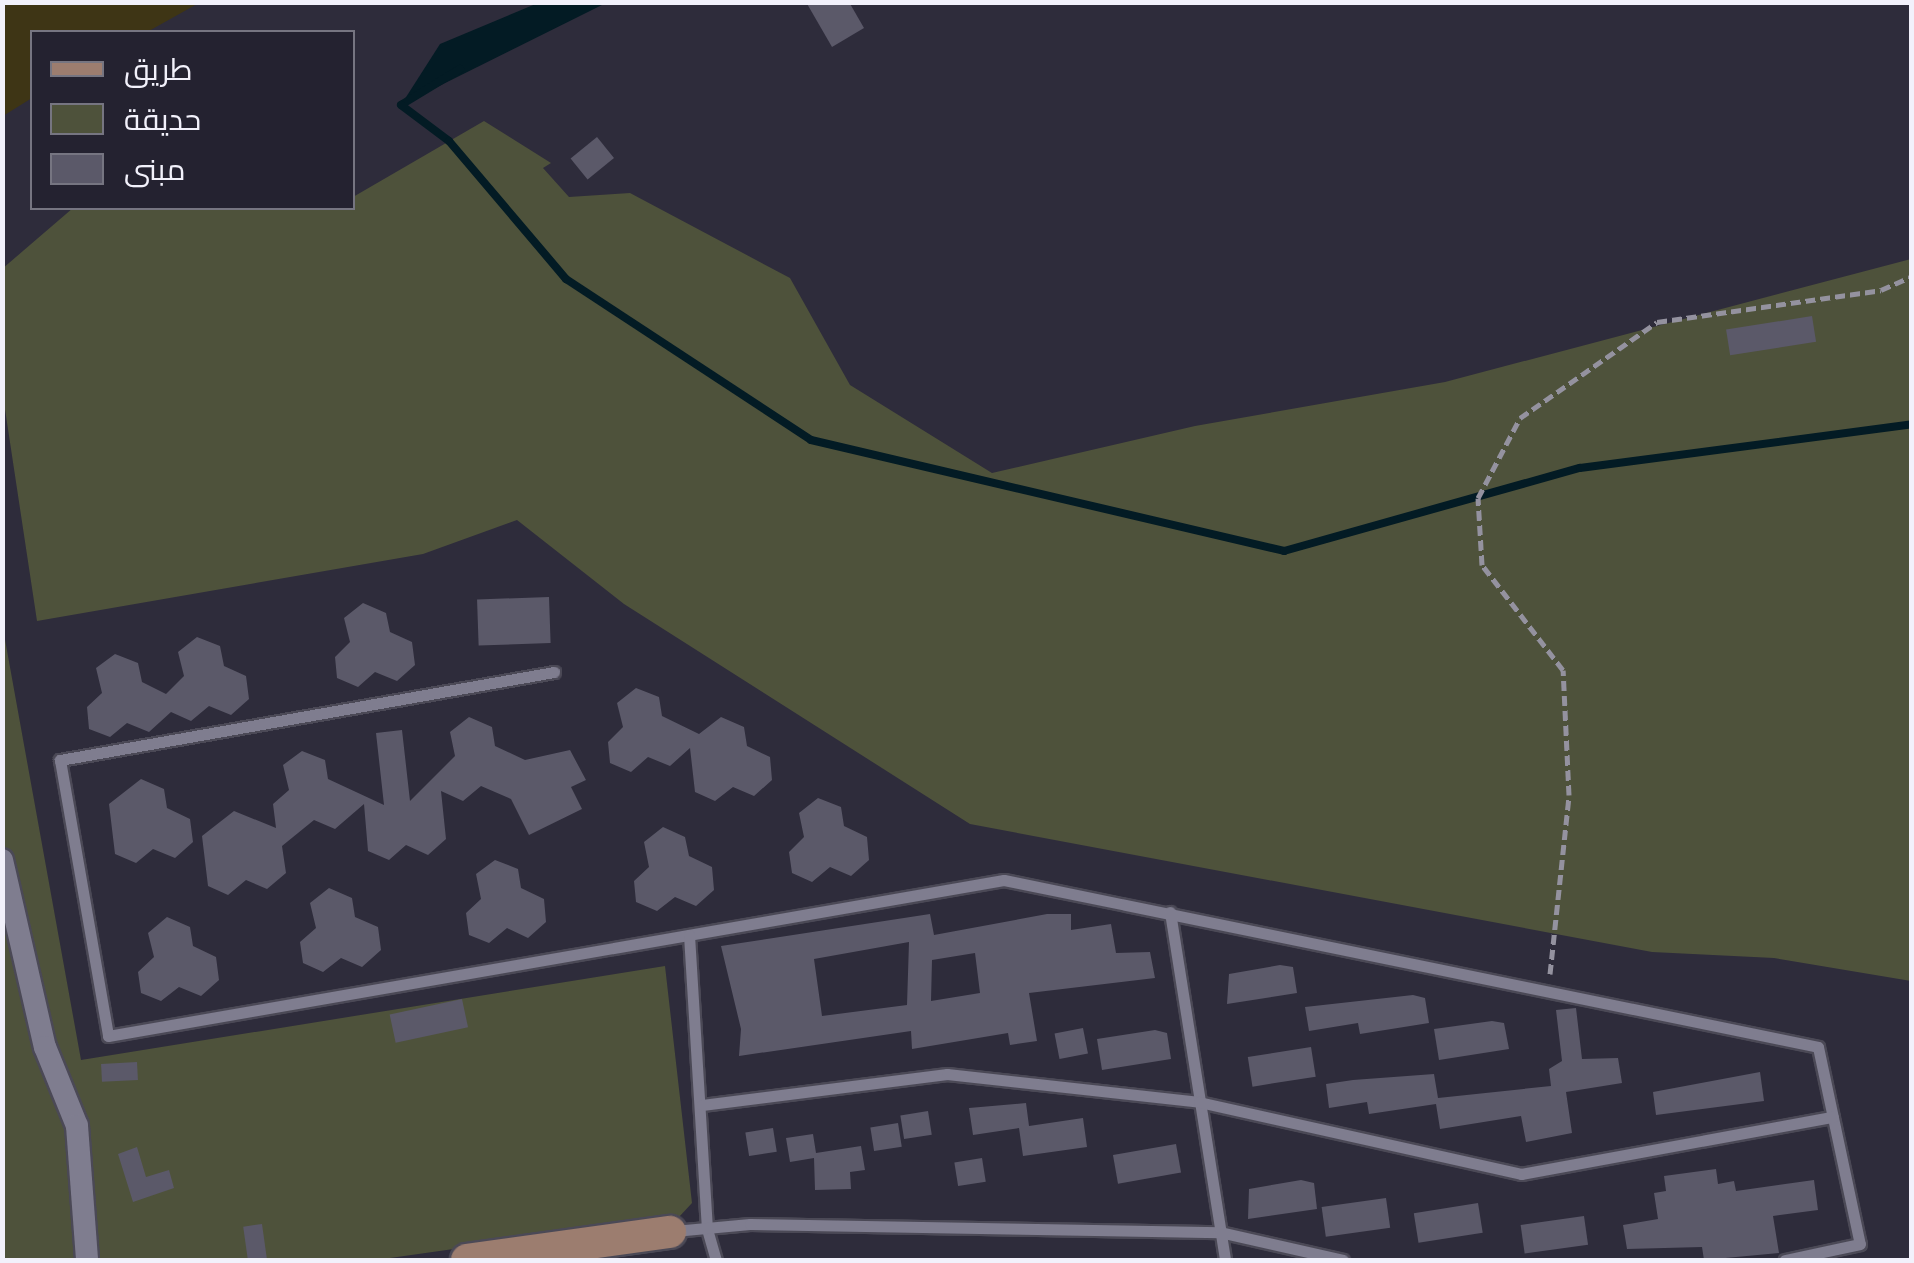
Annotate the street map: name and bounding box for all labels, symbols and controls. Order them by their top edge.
legend [30,30,355,210]
text: طريق [124,48,193,89]
text: حديقة [124,98,201,139]
text: مبنى [124,148,185,189]

